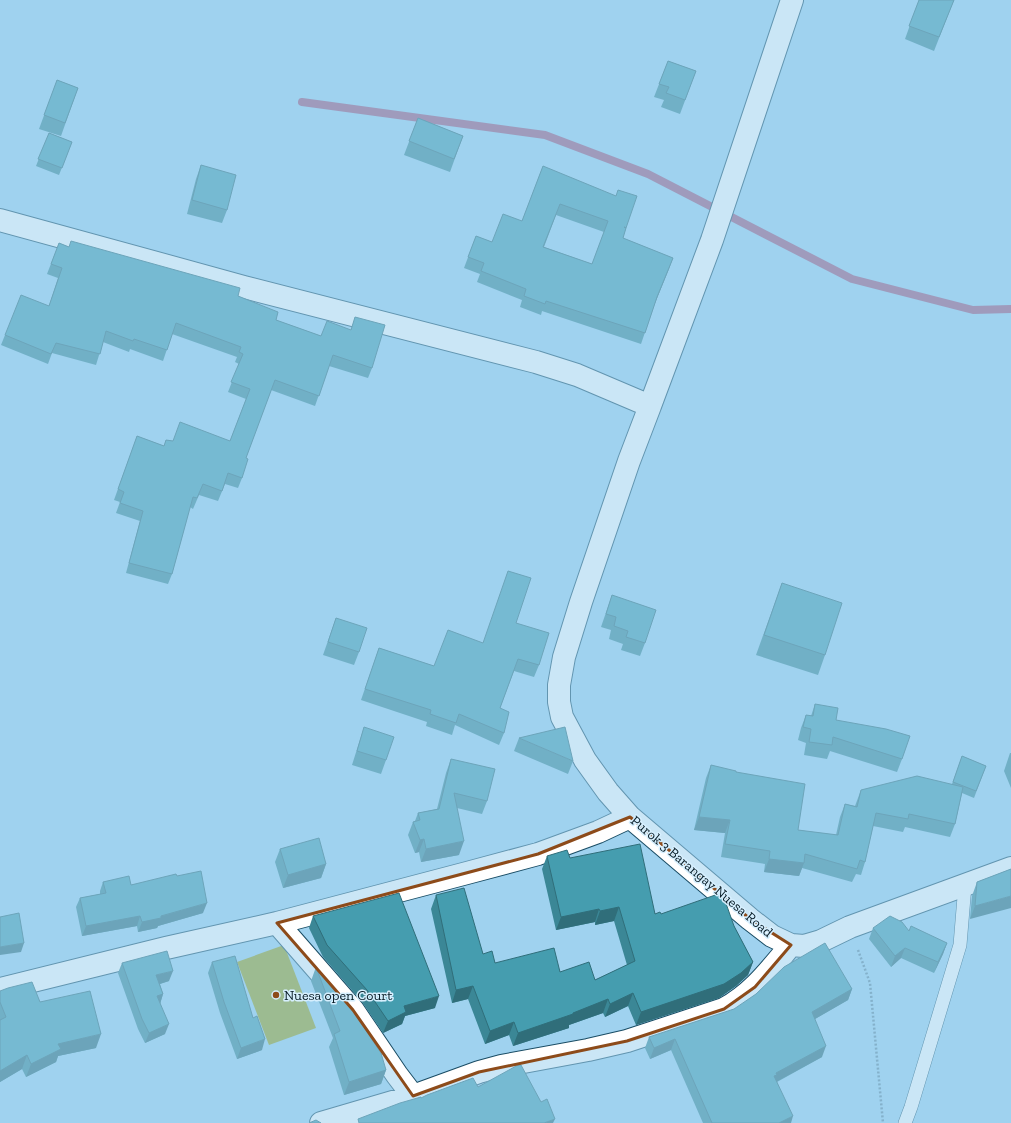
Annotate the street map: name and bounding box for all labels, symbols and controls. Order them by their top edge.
street label: Purok 3 Barangay Nuesa Road [627,812,776,941]
place label: Nuesa open Court [284,987,393,1004]
marker: Nuesa open Court [271,990,281,1000]

